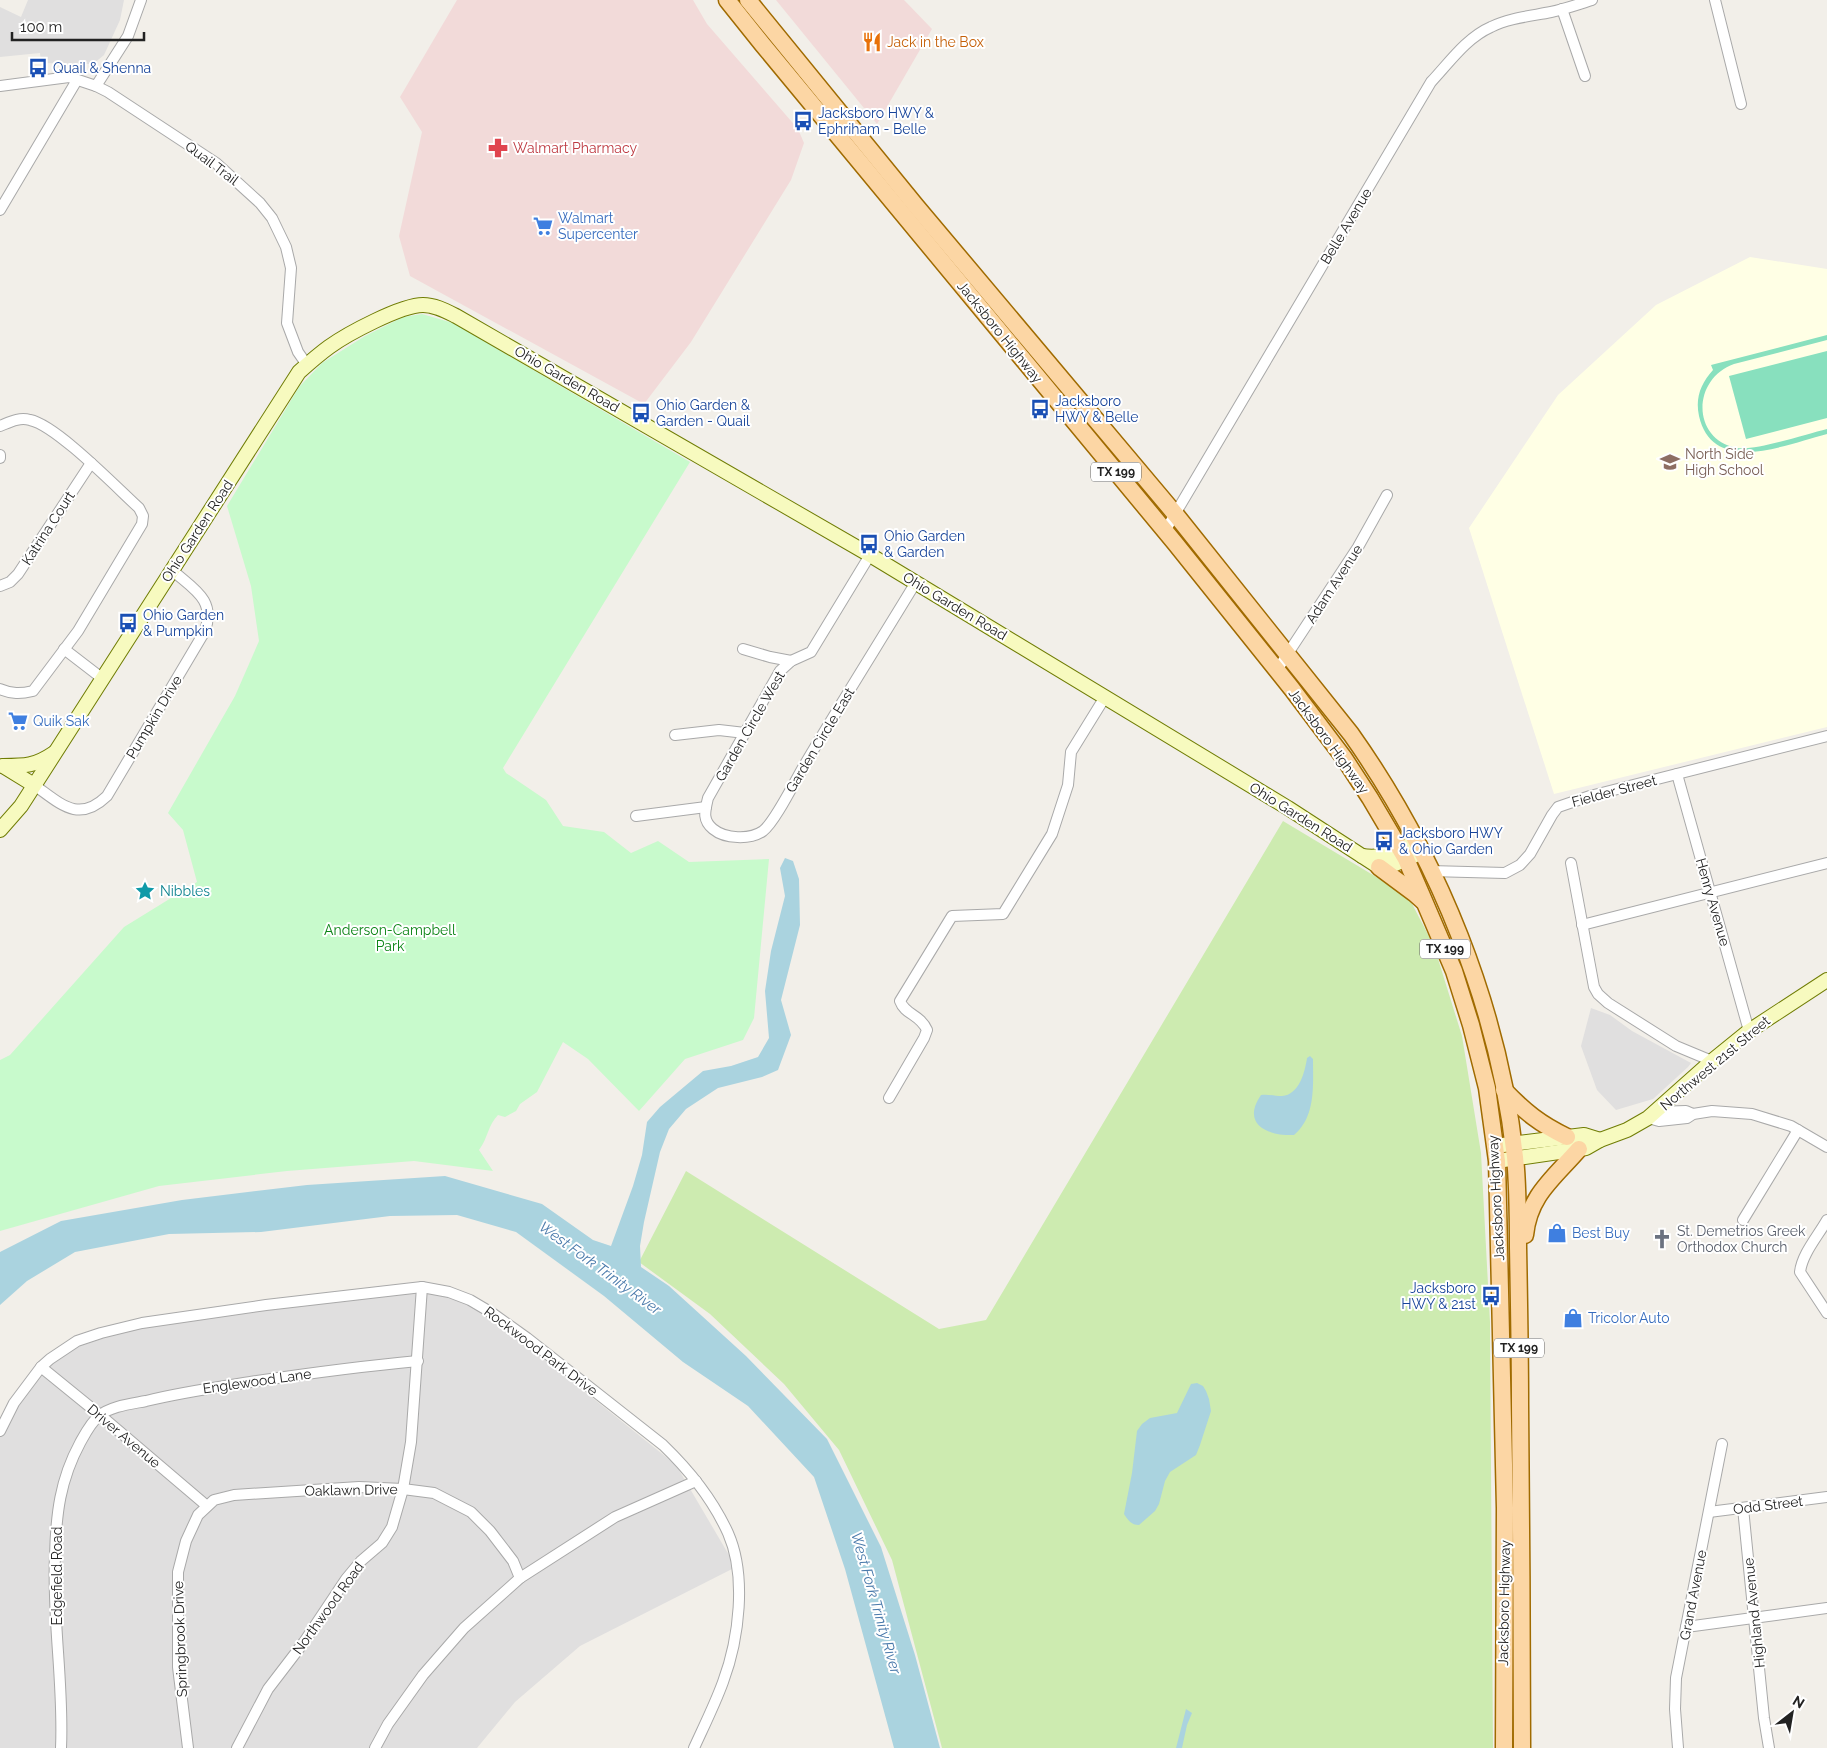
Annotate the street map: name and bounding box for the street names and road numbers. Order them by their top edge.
street label: Quail Trail [182,138,242,188]
street label: Belle Avenue [1317,185,1375,267]
street label: Jacksboro Highway [954,278,1046,386]
street label: Ohio Garden Road [512,343,622,415]
road number: TX 199 [1091,462,1141,482]
street label: Ohio Garden Road [158,477,236,585]
street label: Katrina Court [18,488,78,568]
street label: Adam Avenue [1303,542,1365,626]
street label: Ohio Garden Road [900,569,1010,643]
street label: Garden Circle West [712,668,788,784]
street label: Pumpkin Drive [123,673,185,761]
street label: Garden Circle East [782,685,858,795]
street label: Jacksboro Highway [1286,685,1373,797]
street label: Fielder Street [1570,772,1658,810]
street label: Ohio Garden Road [1247,779,1355,855]
street label: Henry Avenue [1693,856,1733,948]
road number: TX 199 [1420,940,1470,959]
street label: Northwest 21st Street [1657,1012,1773,1114]
street label: Jacksboro Highway [1485,1134,1507,1261]
street label: Rockwood Park Drive [481,1303,601,1399]
road number: TX 199 [1494,1339,1544,1358]
street label: Englewood Lane [202,1365,312,1397]
street label: Driver Avenue [84,1401,164,1471]
street label: Oaklawn Drive [304,1481,398,1499]
street label: Odd Street [1732,1493,1804,1517]
street label: Edgefield Road [49,1527,65,1625]
street label: Jacksboro Highway [1495,1540,1513,1666]
street label: Grand Avenue [1676,1548,1710,1642]
street label: Highland Avenue [1740,1557,1768,1669]
street label: Northwood Road [289,1559,367,1657]
street label: Springbrook Drive [170,1581,190,1697]

